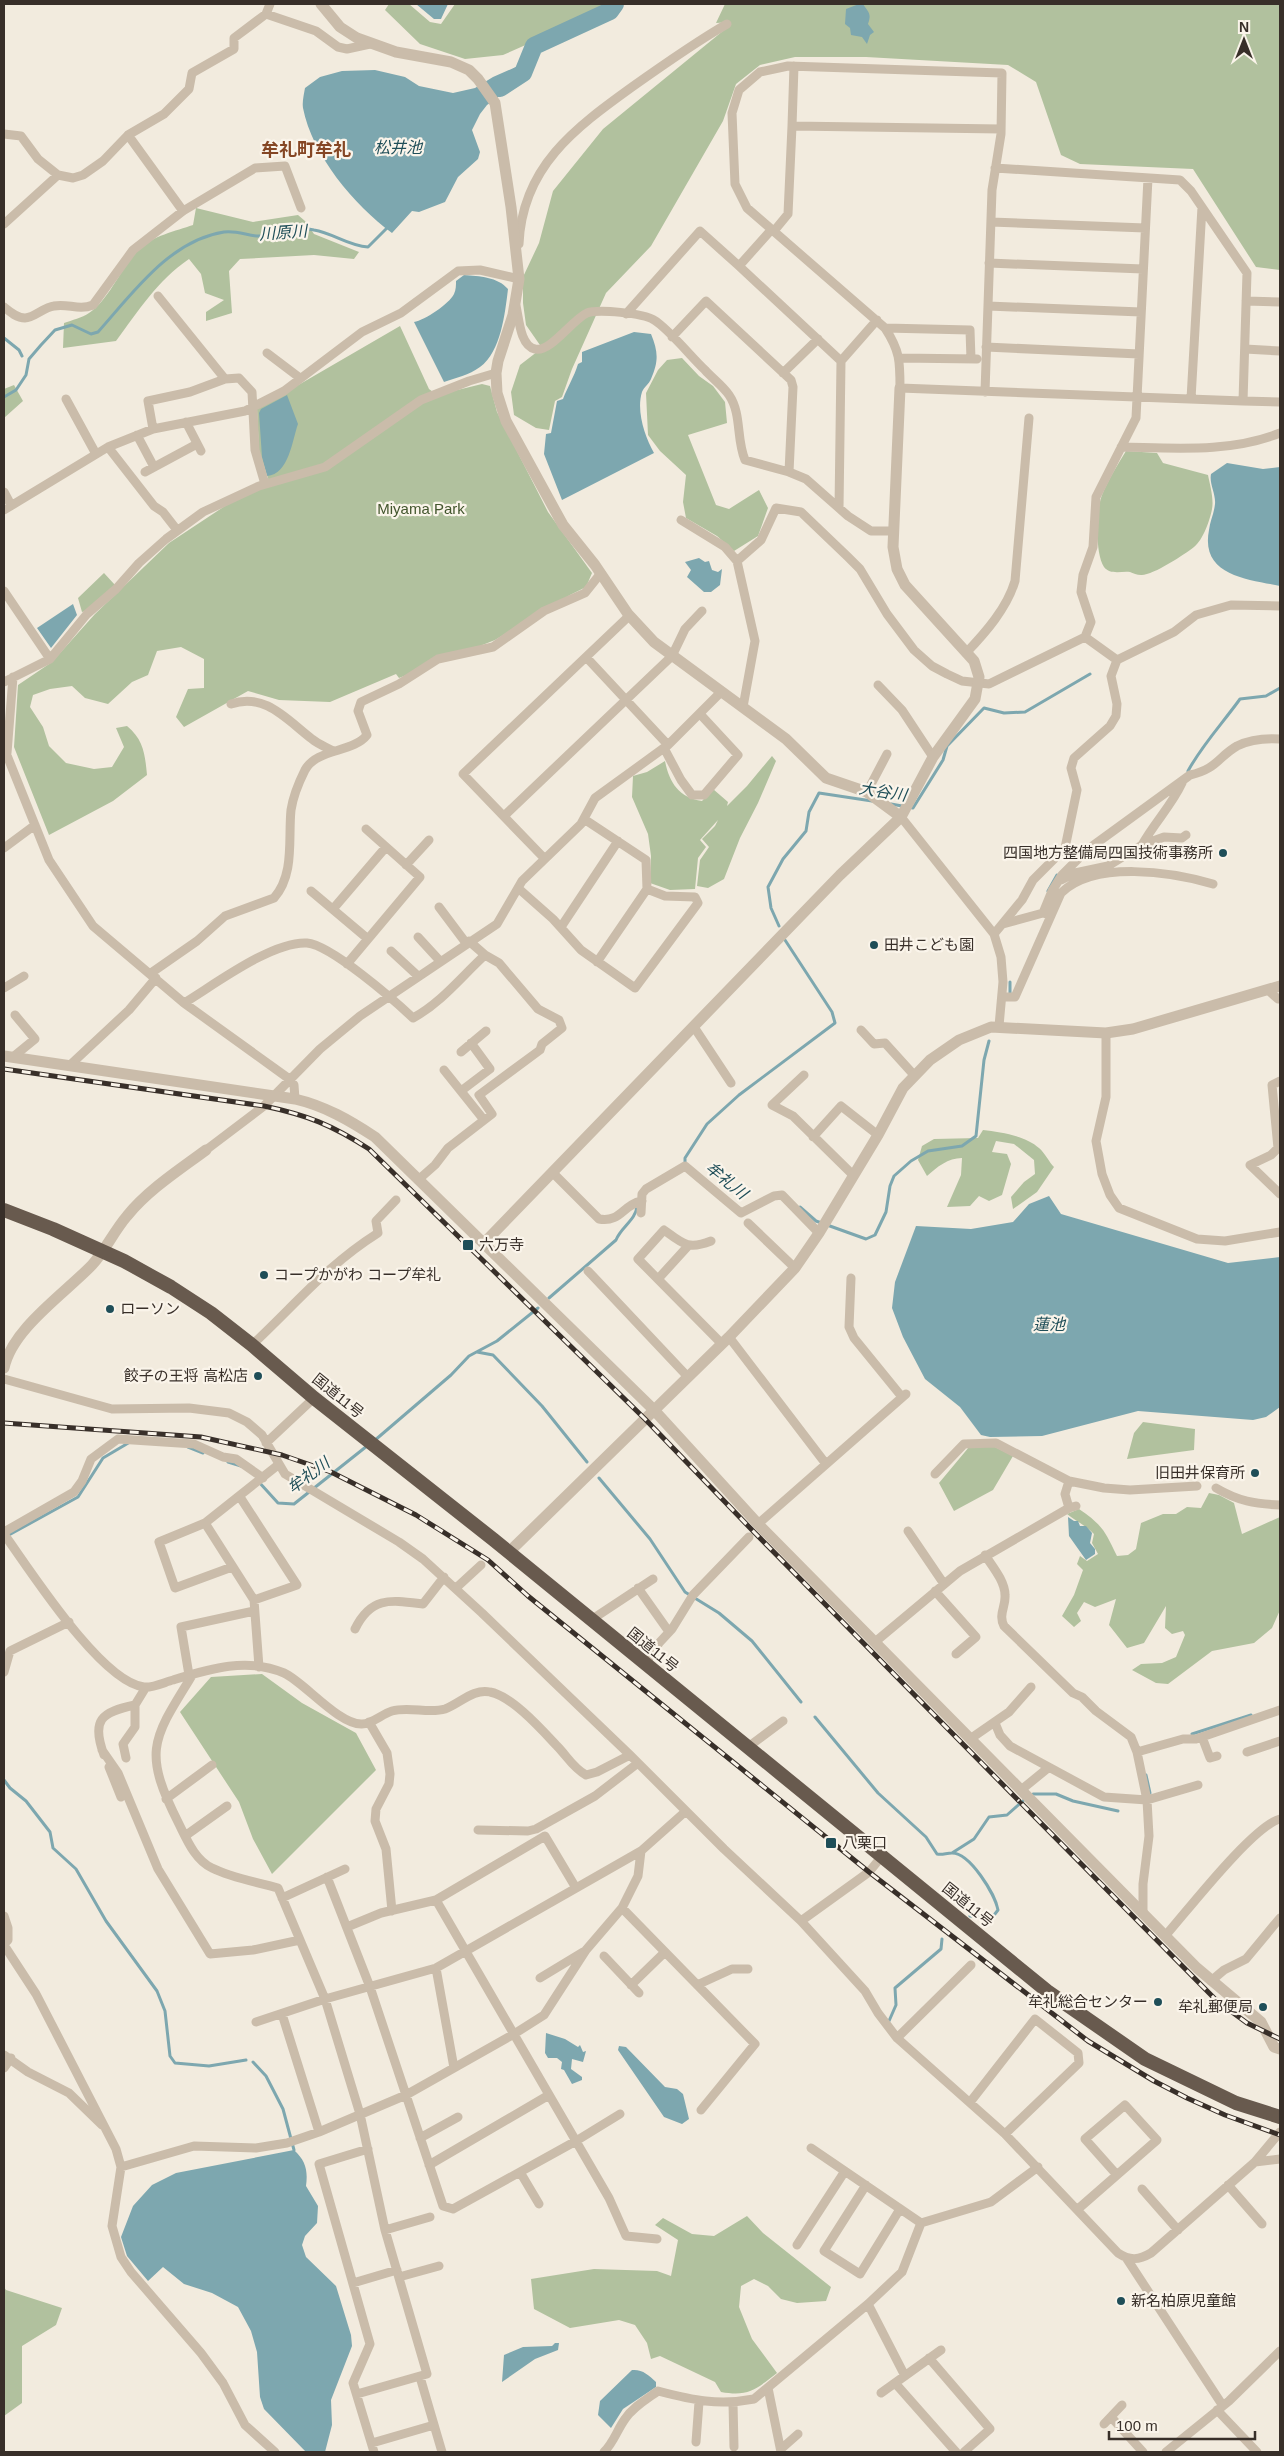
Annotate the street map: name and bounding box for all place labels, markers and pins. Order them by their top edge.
place label: 四国地方整備局四国技術事務所 [1003,844,1213,861]
marker: 四国地方整備局四国技術事務所 [1217,847,1229,859]
place label: 田井こども園 [884,936,974,953]
marker: 田井こども園 [868,939,880,951]
place label: 六万寺 [479,1236,524,1253]
marker: 六万寺 [461,1238,475,1252]
place label: コープかがわ コープ牟礼 [274,1266,441,1283]
marker: コープかがわ コープ牟礼 [258,1269,270,1281]
place label: ローソン [120,1300,180,1317]
marker: ローソン [104,1303,116,1315]
place label: 餃子の王将 高松店 [124,1367,248,1384]
marker: 餃子の王将 高松店 [252,1370,264,1382]
place label: 旧田井保育所 [1155,1464,1245,1481]
marker: 旧田井保育所 [1249,1467,1261,1479]
place label: 八栗口 [842,1834,887,1851]
marker: 八栗口 [824,1836,838,1850]
place label: 牟礼総合センター [1028,1993,1148,2010]
marker: 牟礼総合センター [1152,1996,1164,2008]
place label: 牟礼郵便局 [1178,1998,1253,2015]
marker: 牟礼郵便局 [1257,2001,1269,2013]
place label: 新名柏原児童館 [1131,2292,1236,2309]
marker: 新名柏原児童館 [1115,2295,1127,2307]

